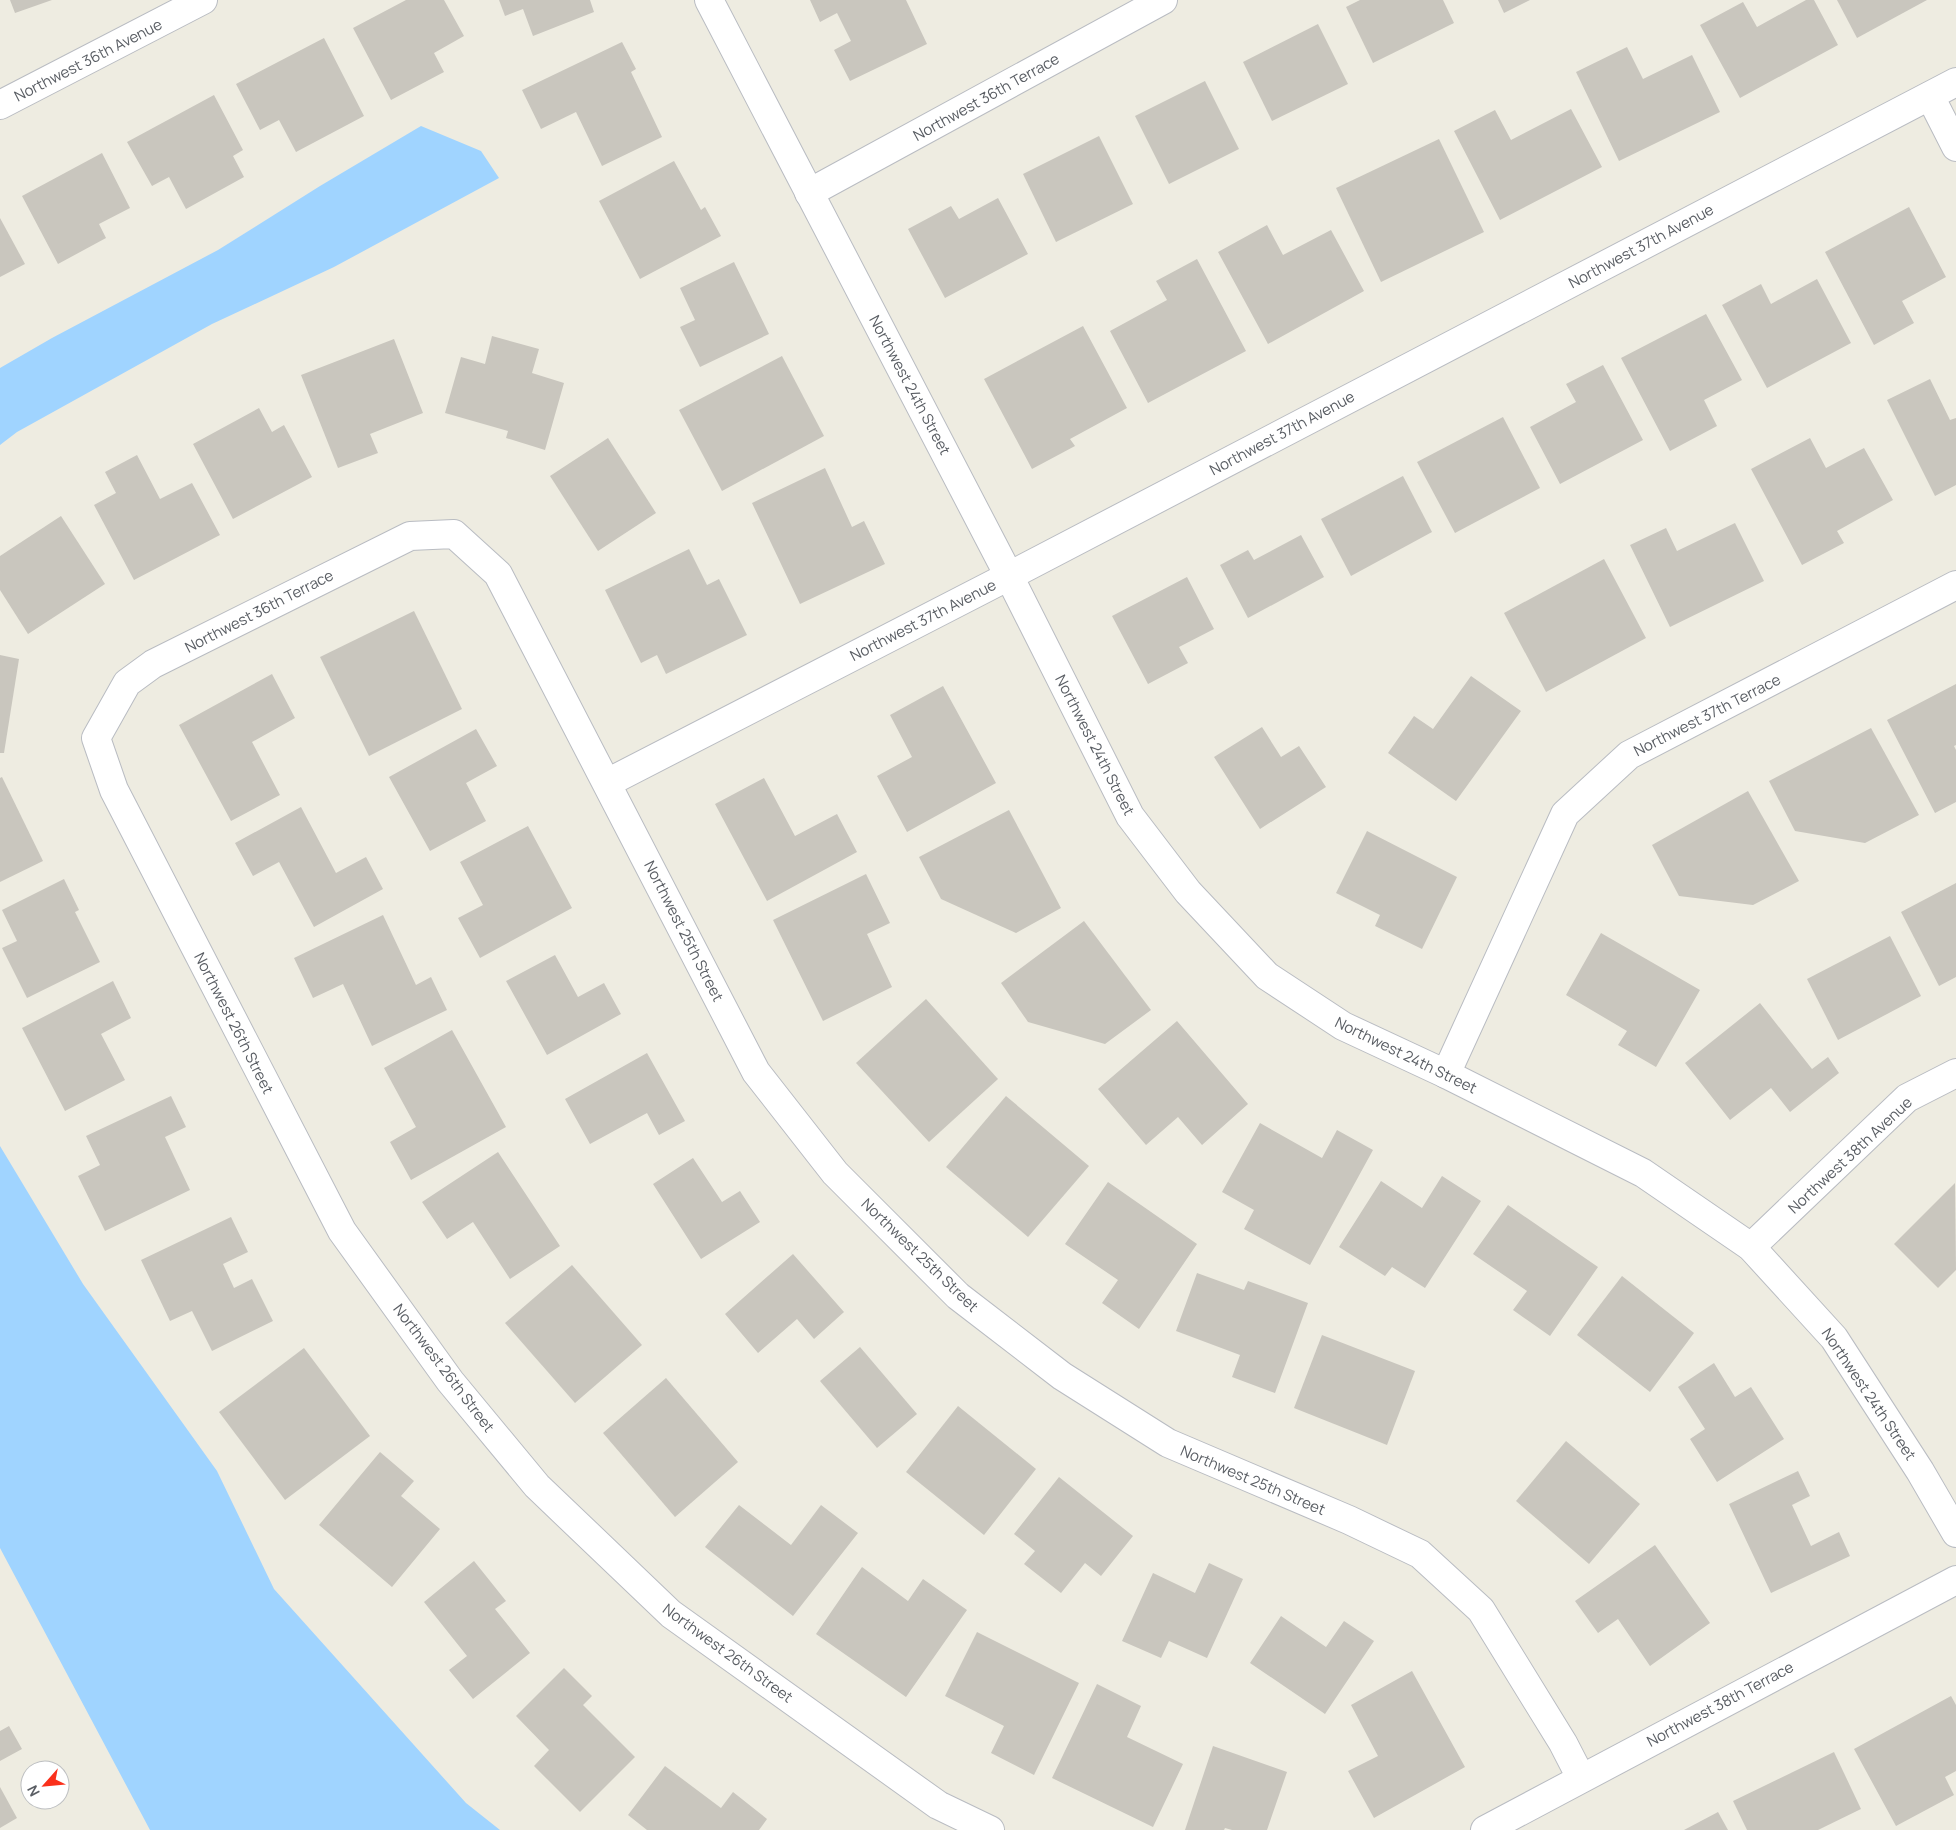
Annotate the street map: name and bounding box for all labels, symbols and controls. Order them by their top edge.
street label: Northwest 36th Avenue [11,13,166,106]
street label: Northwest 36th Terrace [909,48,1063,146]
street label: Northwest 37th Avenue [1565,199,1717,293]
street label: Northwest 24th Street [864,311,956,459]
street label: Northwest 37th Avenue [1206,386,1358,480]
street label: Northwest 36th Terrace [181,564,337,658]
street label: Northwest 37th Avenue [846,574,1000,666]
street label: Northwest 37th Terrace [1630,669,1784,761]
street label: Northwest 24th Street [1050,671,1140,819]
street label: Northwest 25th Street [639,857,729,1005]
street label: Northwest 26th Street [189,949,279,1097]
street label: Northwest 24th Street [1332,1011,1480,1099]
street label: Northwest 38th Avenue [1783,1092,1917,1218]
street label: Northwest 25th Street [857,1193,983,1317]
street label: Northwest 26th Street [389,1299,499,1437]
street label: Northwest 24th Street [1817,1324,1921,1464]
street label: Northwest 25th Street [1177,1440,1329,1520]
street label: Northwest 26th Street [659,1599,797,1707]
street label: Northwest 38th Terrace [1643,1656,1797,1752]
north arrow [20,1760,70,1810]
text: N [22,1782,44,1800]

